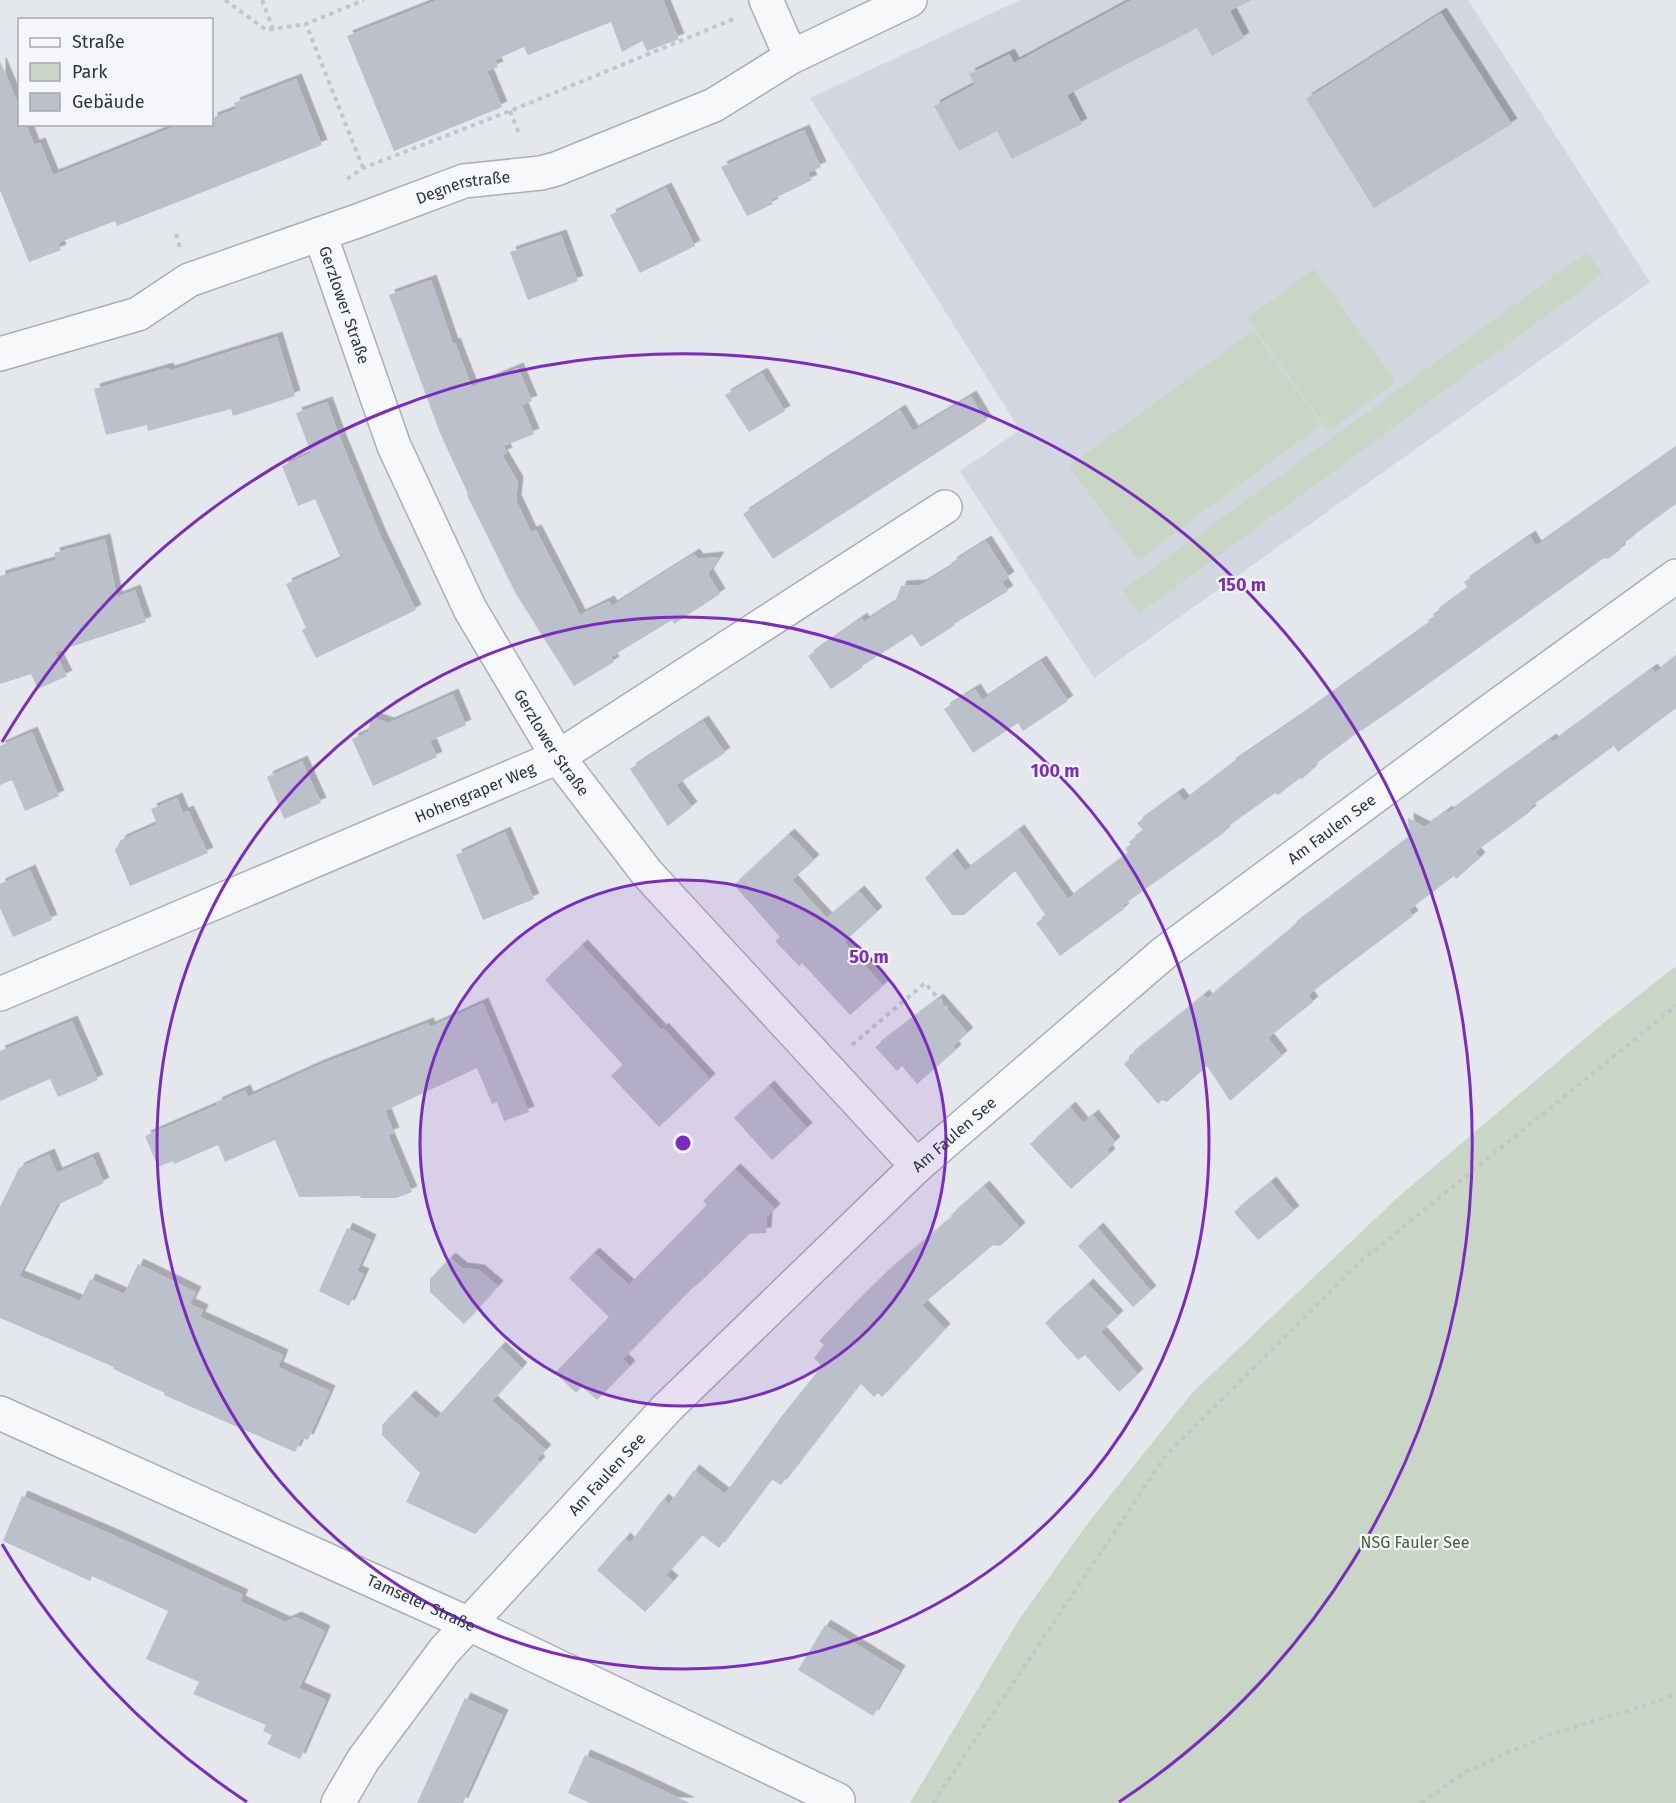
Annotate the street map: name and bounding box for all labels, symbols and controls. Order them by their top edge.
legend [18,18,213,126]
text: Straße [72,31,125,53]
text: Park [72,61,108,83]
text: Gebäude [72,91,145,113]
street label: Degnerstraße [413,167,511,208]
street label: Gerzlower Straße [315,243,374,366]
text: 150 m [1218,574,1266,596]
street label: Gerzlower Straße [510,686,594,799]
street label: Hohengraper Weg [412,758,539,826]
text: 100 m [1031,760,1079,782]
street label: Am Faulen See [1284,790,1379,868]
text: 50 m [849,946,889,968]
street label: Am Faulen See [908,1093,1000,1176]
centre of rings [673,1133,693,1153]
street label: Am Faulen See [564,1429,649,1519]
park label: NSG Fauler See [1361,1533,1469,1552]
street label: Tamseler Straße [364,1570,479,1635]

